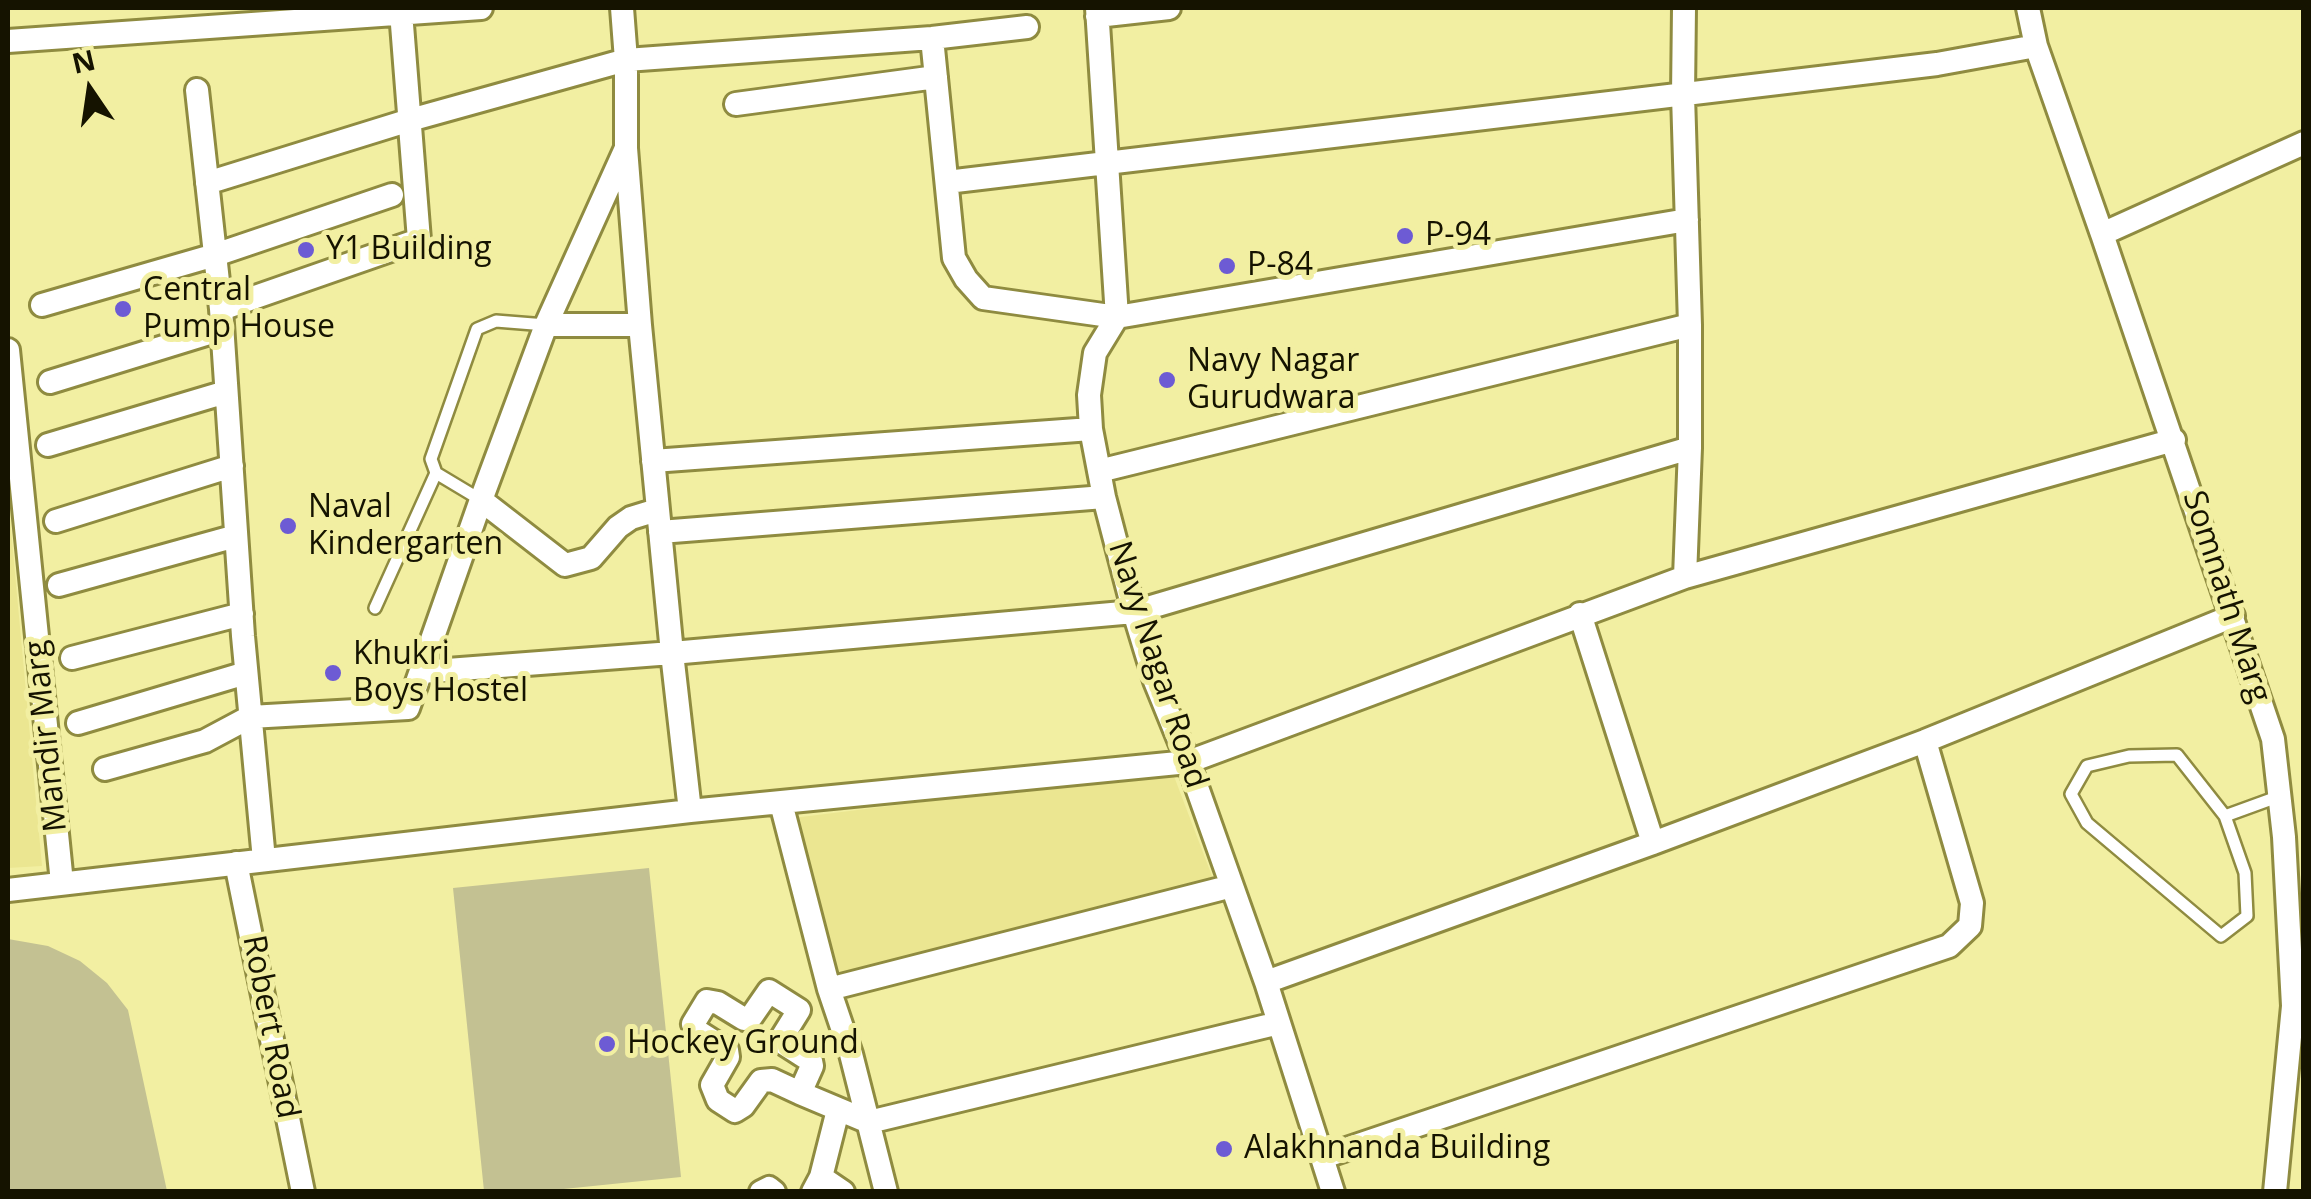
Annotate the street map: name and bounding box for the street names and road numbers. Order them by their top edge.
street label: Somnath Marg [2174,486,2278,708]
street label: Navy Nagar Road [1099,537,1215,793]
street label: Mandir Marg [18,638,76,834]
street label: Robert Road [233,932,307,1122]

